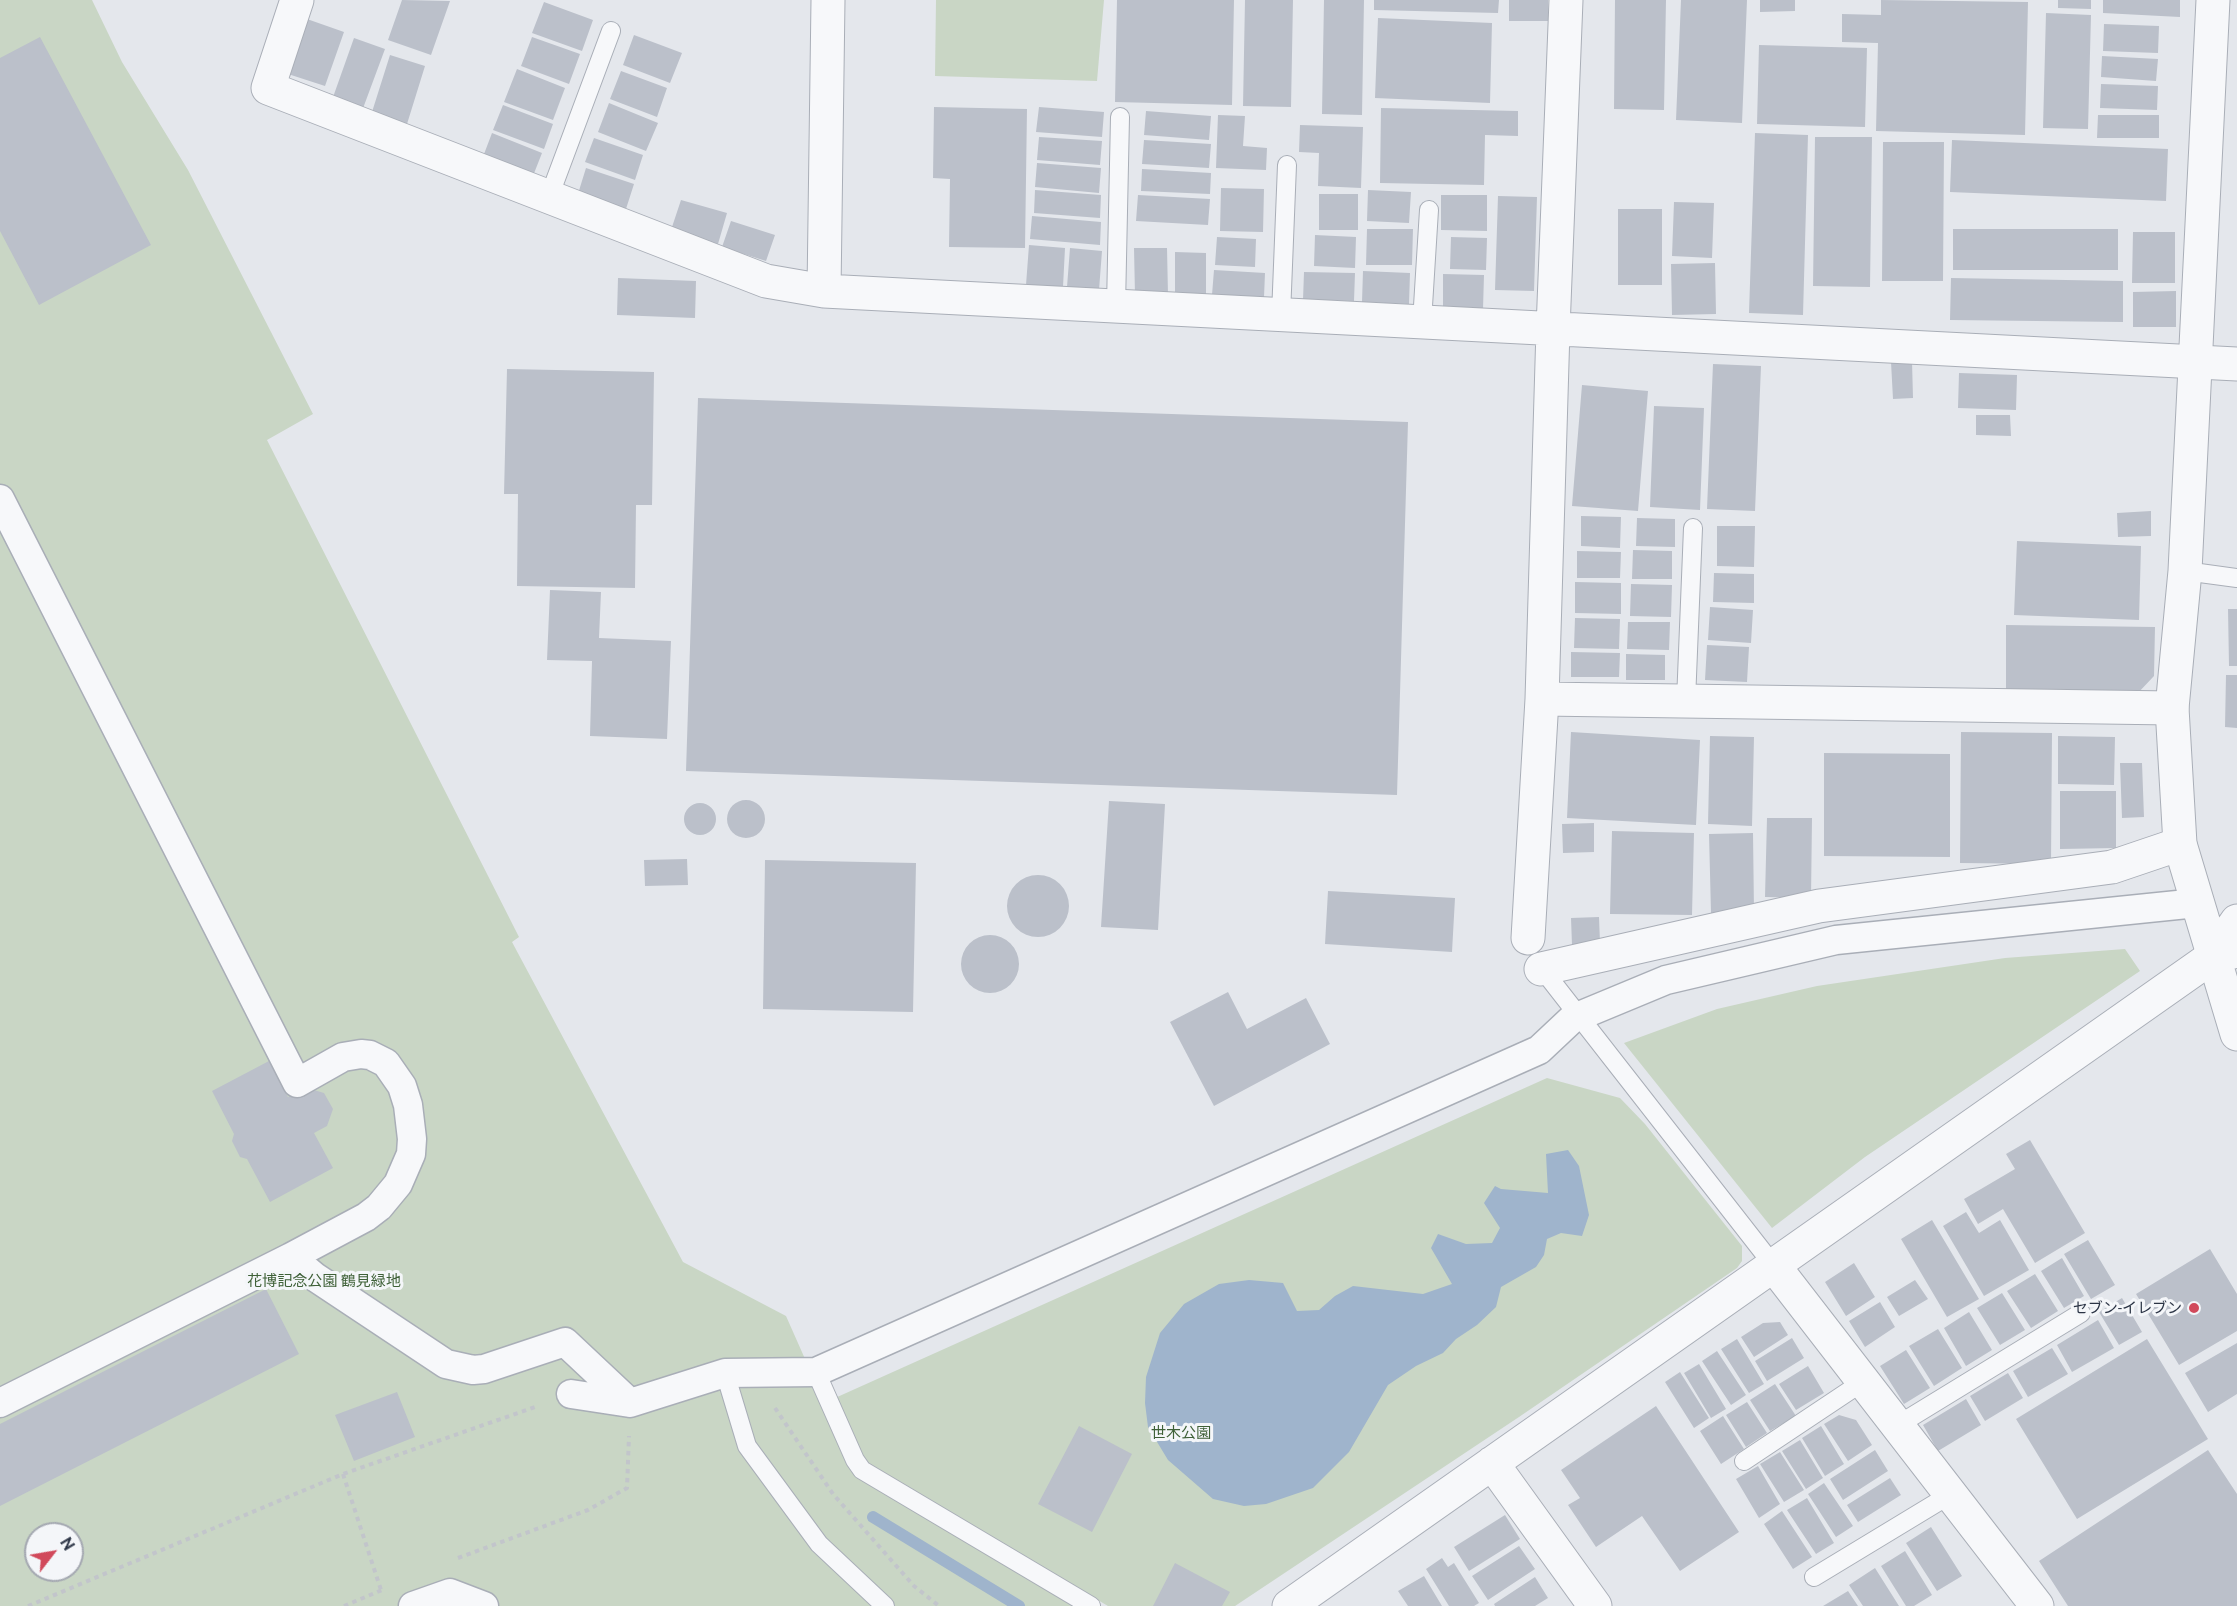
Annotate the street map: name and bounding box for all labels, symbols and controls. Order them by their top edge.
park label: 花博記念公園 鶴見緑地 [247,1272,401,1290]
place label: セブン-イレブン [2073,1299,2182,1317]
marker: セブン-イレブン [2187,1301,2201,1315]
park label: 世木公園 [1151,1424,1211,1442]
north arrow [24,1522,84,1582]
text: N [57,1534,79,1554]

